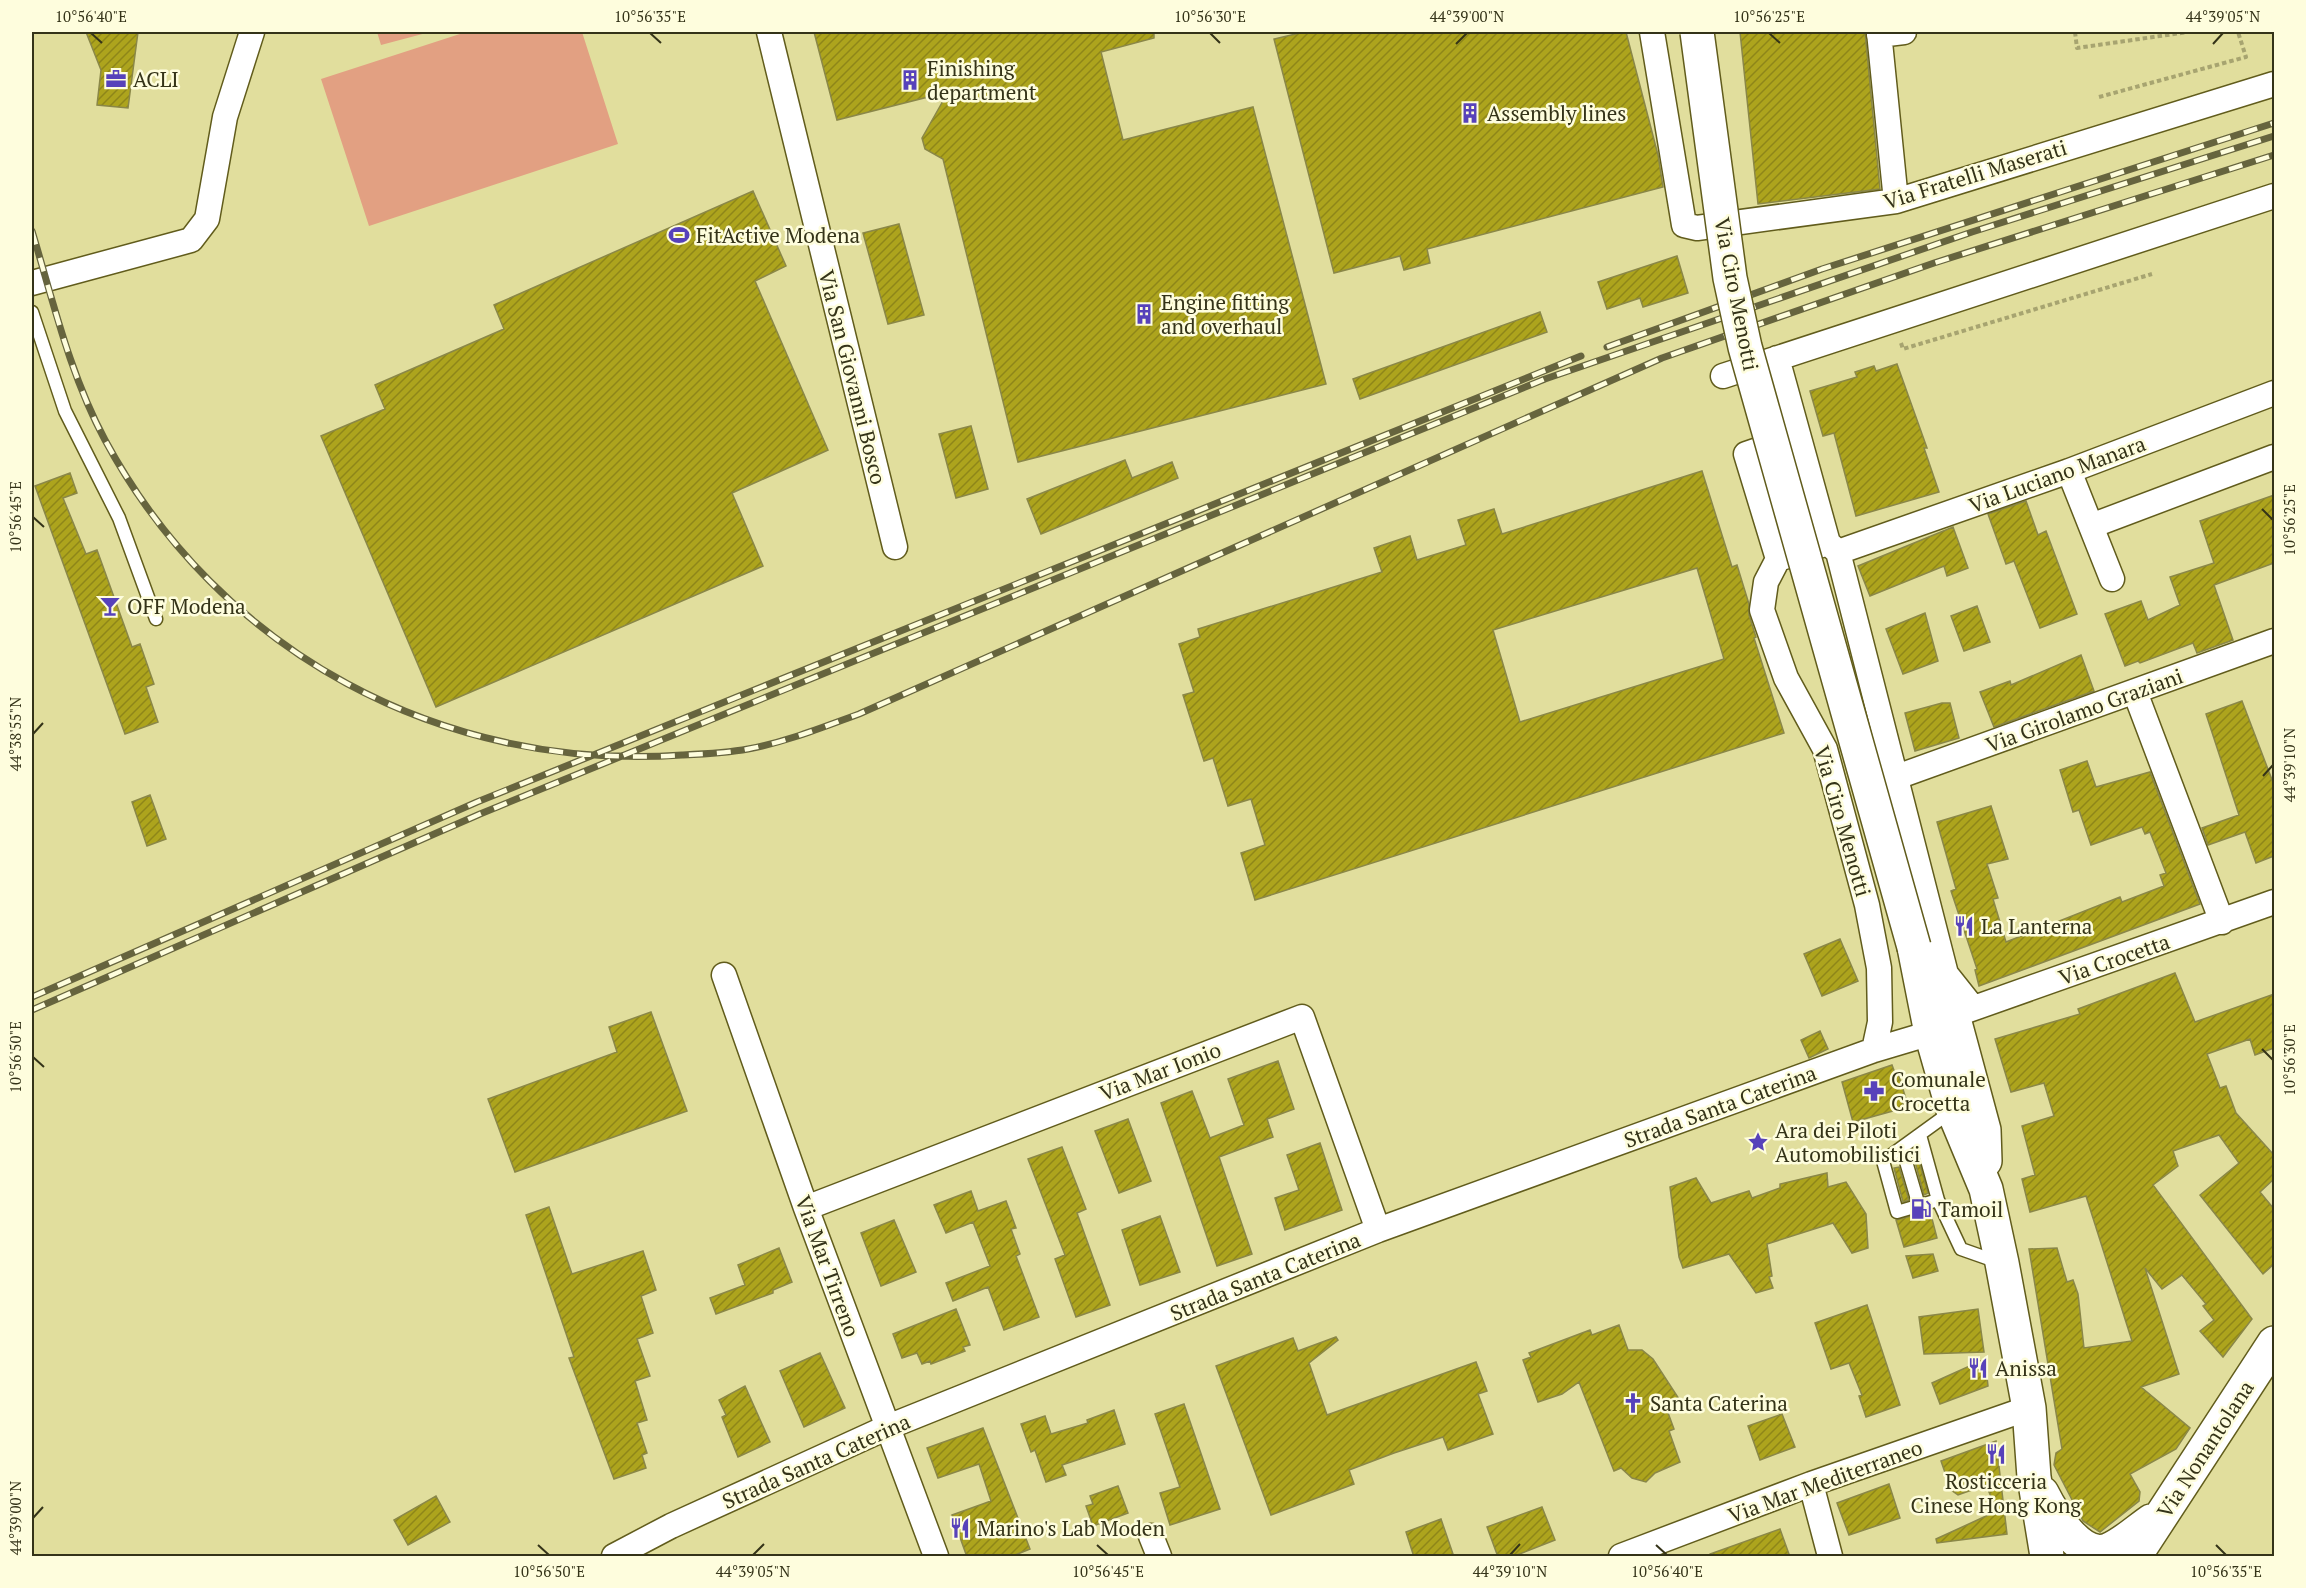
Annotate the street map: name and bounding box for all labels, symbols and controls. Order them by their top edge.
text: 10°56'40"E [55,6,127,26]
text: 10°56'35"E [614,6,686,26]
text: 10°56'30"E [1174,6,1246,26]
text: 44°39'00"N [1430,6,1504,26]
text: 10°56'25"E [1733,6,1805,26]
text: 44°39'05"N [2186,6,2260,26]
place label: Finishing department [927,54,1037,106]
place label: ACLI [133,65,179,93]
office icon: ACLI [104,67,128,91]
building icon: Finishing department [898,68,922,92]
place label: Assembly lines [1487,99,1626,127]
building icon: Assembly lines [1458,101,1482,125]
street label: Via Fratelli Maserati [1880,133,2070,215]
street label: Via Ciro Menotti [1708,215,1766,373]
place label: FitActive Modena [696,221,860,249]
sports icon: FitActive Modena [667,223,691,247]
street label: Via San Giovanni Bosco [813,267,893,487]
place label: Engine fitting and overhaul [1161,288,1290,340]
building icon: Engine fitting and overhaul [1132,302,1156,326]
street label: Via Luciano Manara [1965,429,2150,519]
text: 10°56'45"E [5,481,25,553]
text: 10°56'25"E [2279,484,2299,556]
place label: OFF Modena [127,592,246,620]
bar icon: OFF Modena [98,594,122,618]
street label: Via Girolamo Graziani [1982,661,2186,759]
text: 44°38'55"N [5,697,25,771]
text: 44°39'10"N [2279,728,2299,802]
street label: Via Ciro Menotti [1808,742,1878,900]
place label: La Lanterna [1981,912,2093,940]
restaurant icon: La Lanterna [1952,914,1976,938]
street label: Via Crocetta [2055,927,2174,991]
text: 10°56'50"E [5,1021,25,1093]
text: 10°56'30"E [2279,1024,2299,1096]
street label: Via Mar Ionio [1095,1035,1225,1107]
street label: Strada Santa Caterina [1620,1058,1820,1154]
place label: Comunale Crocetta [1891,1065,1986,1117]
pharmacy icon: Comunale Crocetta [1862,1079,1886,1103]
place label: Ara dei Piloti Automobilistici [1775,1116,1920,1168]
place icon: Ara dei Piloti Automobilistici [1746,1130,1770,1154]
street label: Via Mar Tirreno [789,1191,867,1341]
place label: Tamoil [1938,1195,2003,1223]
fuel station icon: Tamoil [1909,1197,1933,1221]
street label: Strada Santa Caterina [1166,1225,1365,1327]
place label: Anissa [1995,1354,2057,1382]
restaurant icon: Anissa [1966,1356,1990,1380]
street label: Via Nonantolana [2150,1375,2260,1523]
place label: Santa Caterina [1650,1389,1788,1417]
church icon: Santa Caterina [1621,1391,1645,1415]
street label: Strada Santa Caterina [718,1407,915,1515]
street label: Via Mar Mediterraneo [1724,1433,1926,1529]
restaurant icon: Rosticceria Cinese Hong Kong [1984,1442,2008,1466]
place label: Rosticceria Cinese Hong Kong [1911,1467,2082,1519]
text: 44°39'00"N [5,1481,25,1555]
place label: Marino's Lab Moden [977,1514,1165,1542]
restaurant icon: Marino's Lab Moden [948,1516,972,1540]
text: 10°56'50"E [513,1561,585,1581]
text: 44°39'05"N [716,1561,790,1581]
text: 10°56'45"E [1072,1561,1144,1581]
text: 44°39'10"N [1473,1561,1547,1581]
text: 10°56'40"E [1631,1561,1703,1581]
text: 10°56'35"E [2190,1561,2262,1581]

